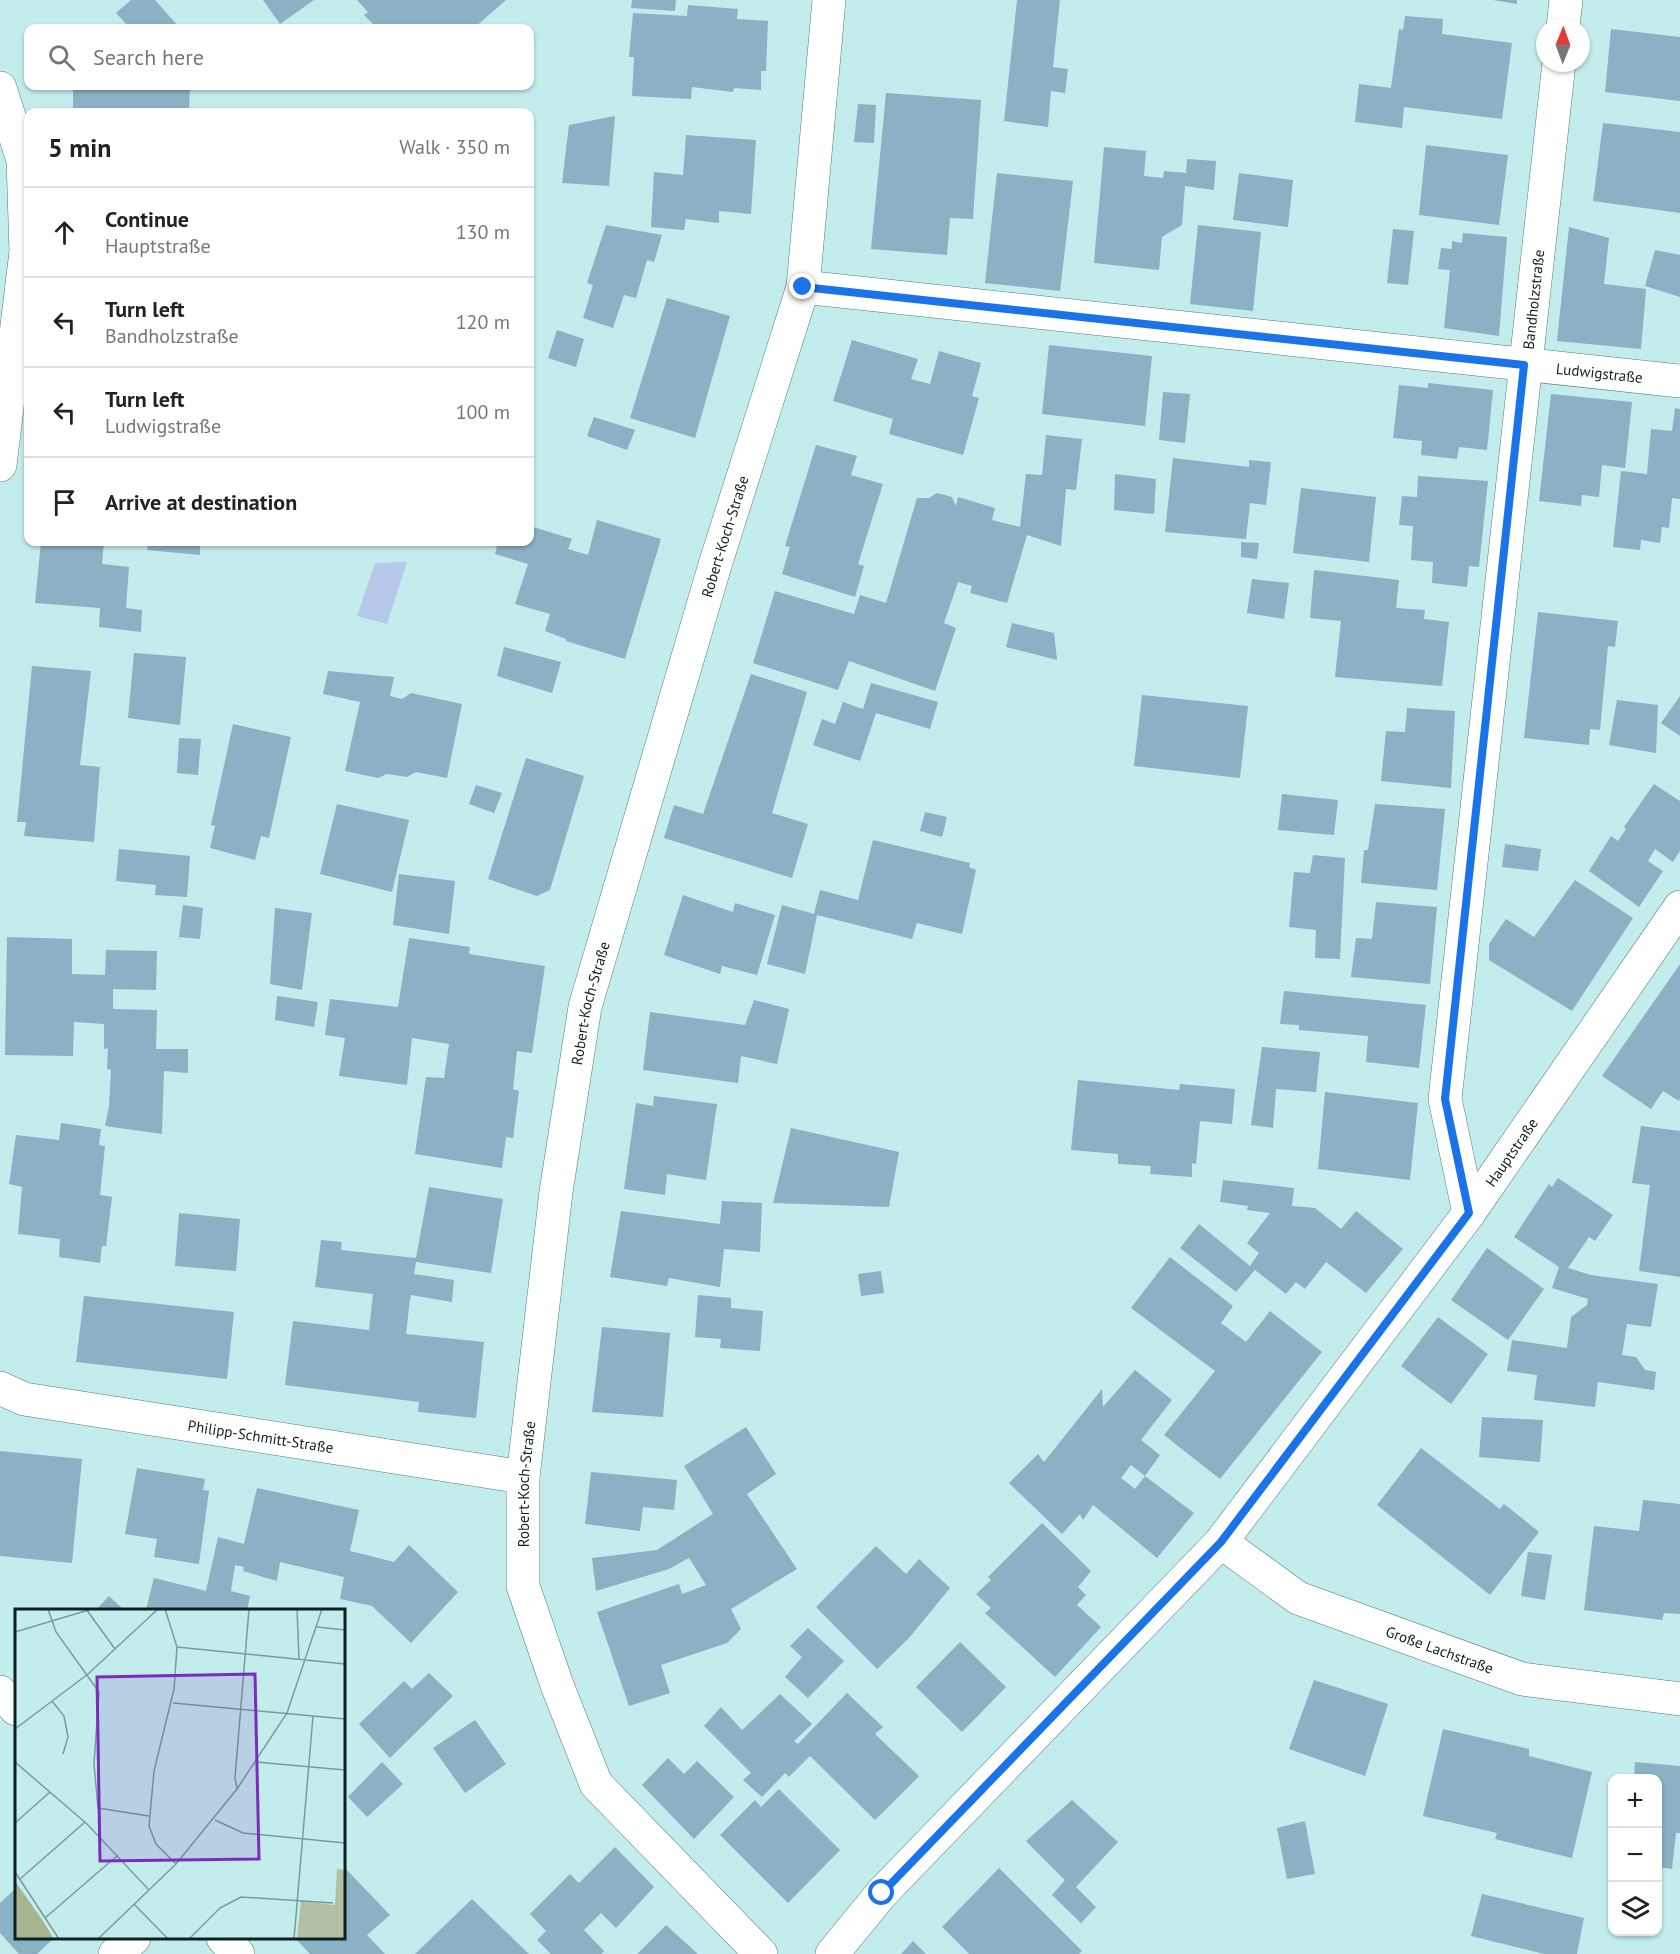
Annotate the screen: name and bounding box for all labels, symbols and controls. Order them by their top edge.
north arrow [1536,18,1590,72]
search box [24,24,534,90]
icon: search [45,41,78,74]
text: Search here [93,43,204,71]
text: 5 min [48,131,111,164]
text: Walk · 350 m [399,134,510,160]
text: Continue [105,205,189,233]
icon: ahead [48,216,81,249]
text: 130 m [456,219,510,245]
text: Hauptstraße [105,233,211,259]
street label: Bandholzstraße [1518,248,1548,350]
route end [789,273,815,299]
text: Turn left [105,295,185,323]
icon: left [48,306,81,339]
text: 120 m [456,309,510,335]
text: Bandholzstraße [105,323,239,349]
street label: Ludwigstraße [1555,358,1644,386]
text: Turn left [105,385,185,413]
icon: left [48,396,81,429]
text: 100 m [456,399,510,425]
text: Ludwigstraße [105,413,221,439]
street label: Robert-Koch-Straße [697,473,752,600]
icon: arrive [48,486,81,519]
text: Arrive at destination [105,488,297,516]
street label: Robert-Koch-Straße [567,939,613,1066]
street label: Hauptstraße [1481,1114,1541,1190]
street label: Philipp-Schmitt-Straße [187,1415,335,1457]
street label: Robert-Koch-Straße [514,1420,539,1547]
inset map [15,1609,345,1939]
street label: Große Lachstraße [1383,1621,1496,1677]
map controls [1608,1774,1662,1936]
button: + [1608,1774,1662,1828]
button: − [1608,1828,1662,1882]
route start [868,1879,894,1905]
button: layers [1608,1882,1662,1936]

